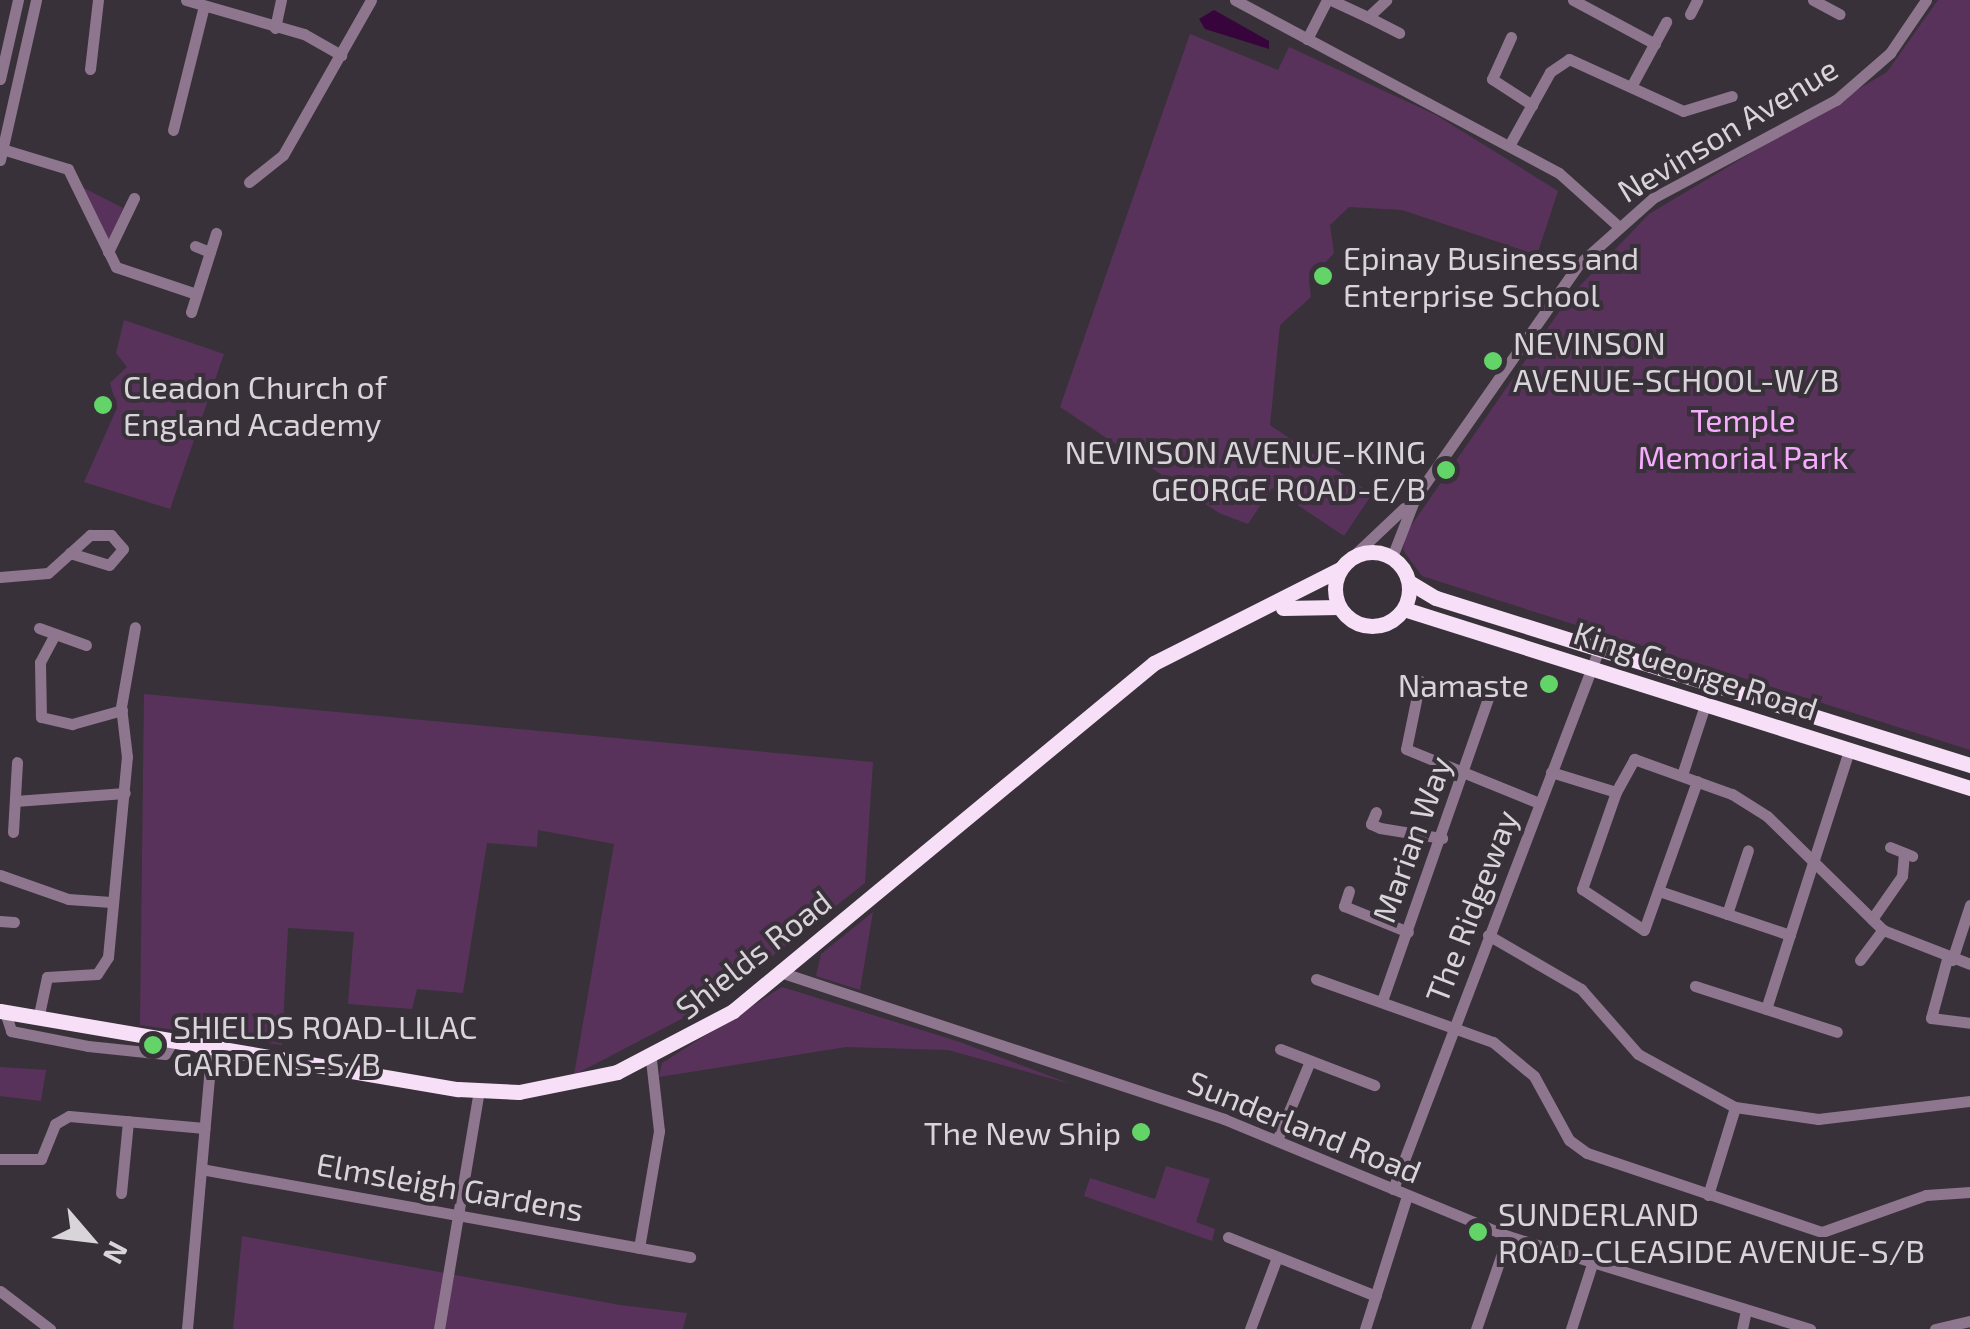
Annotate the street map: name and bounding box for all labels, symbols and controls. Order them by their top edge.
street label: Nevinson Avenue [1610,48,1844,210]
place label: Epinay Business and Enterprise School [1343,239,1640,314]
marker: Epinay Business and Enterprise School [1312,265,1334,287]
place label: NEVINSON AVENUE-SCHOOL-W/B [1513,324,1839,399]
marker: NEVINSON AVENUE-SCHOOL-W/B [1482,350,1504,372]
place label: Cleadon Church of England Academy [123,368,387,443]
marker: Cleadon Church of England Academy [92,394,114,416]
park label: Temple Memorial Park [1637,401,1849,476]
place label: NEVINSON AVENUE-KING GEORGE ROAD-E/B [1064,433,1426,508]
marker: NEVINSON AVENUE-KING GEORGE ROAD-E/B [1435,459,1457,481]
street label: King George Road [1569,612,1823,728]
place label: Namaste [1398,665,1529,703]
marker: Namaste [1538,673,1560,695]
street label: Marian Way [1363,751,1459,927]
street label: The Ridgeway [1417,804,1525,1008]
street label: Shields Road [668,881,838,1027]
place label: SHIELDS ROAD-LILAC GARDENS-S/B [173,1008,477,1083]
marker: SHIELDS ROAD-LILAC GARDENS-S/B [142,1034,164,1056]
street label: Sunderland Road [1183,1062,1427,1190]
place label: The New Ship [923,1113,1121,1151]
marker: The New Ship [1130,1121,1152,1143]
street label: Elmsleigh Gardens [313,1144,587,1228]
north arrow [40,1189,140,1289]
place label: SUNDERLAND ROAD-CLEASIDE AVENUE-S/B [1498,1195,1926,1270]
marker: SUNDERLAND ROAD-CLEASIDE AVENUE-S/B [1467,1221,1489,1243]
text: N [97,1236,136,1270]

